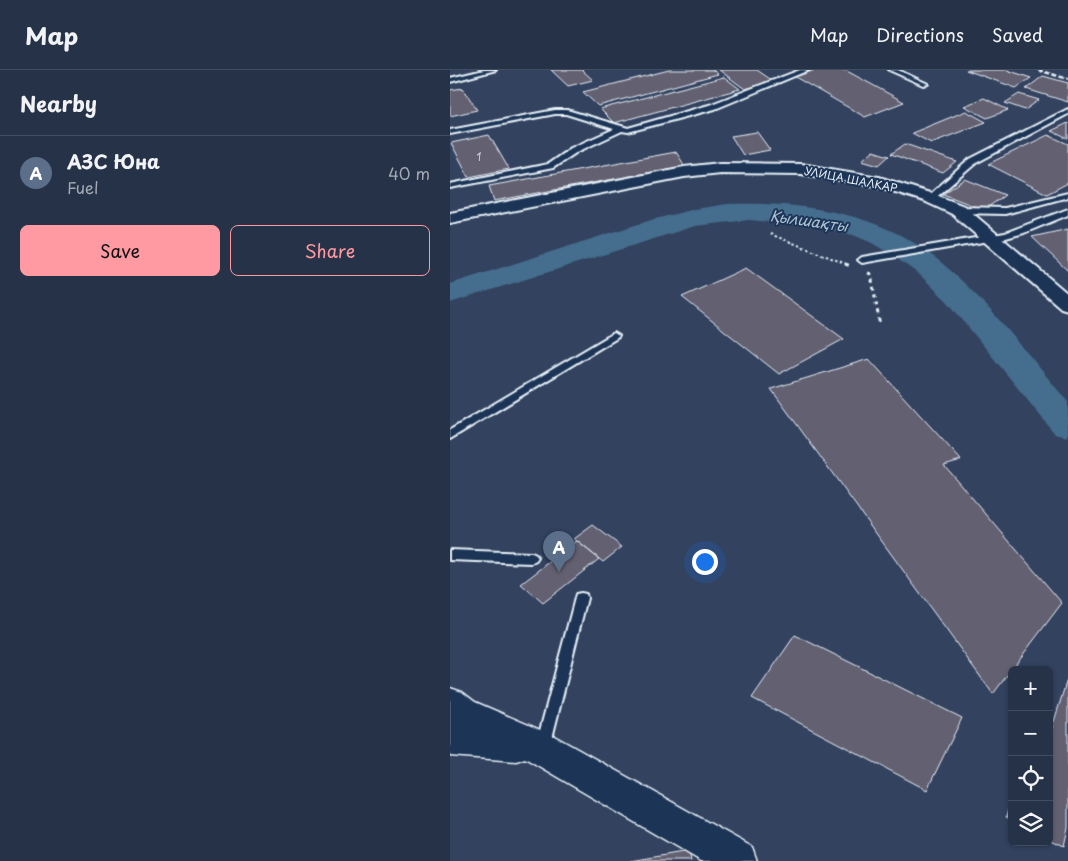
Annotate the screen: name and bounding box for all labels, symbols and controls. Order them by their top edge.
text: Map [25,17,78,53]
text: Map [810,21,848,48]
text: Directions [876,21,964,48]
text: Saved [992,21,1043,48]
text: Nearby [20,87,97,119]
text: АЗС Юна [67,147,160,175]
house number: 1 [477,148,482,165]
text: A [30,161,42,185]
text: 40 m [388,161,430,185]
street label: УЛИЦА ШАЛКАР [803,162,899,196]
text: Fuel [67,175,98,199]
water label: Қылшақты [769,203,851,237]
button: Save [20,225,220,276]
button: Share [230,225,430,276]
pin: A [543,531,575,572]
your location [692,549,718,575]
map controls [1008,666,1053,846]
button: + [1008,666,1053,711]
button: − [1008,711,1053,756]
button: locate [1008,756,1053,801]
button: layers [1008,801,1053,846]

